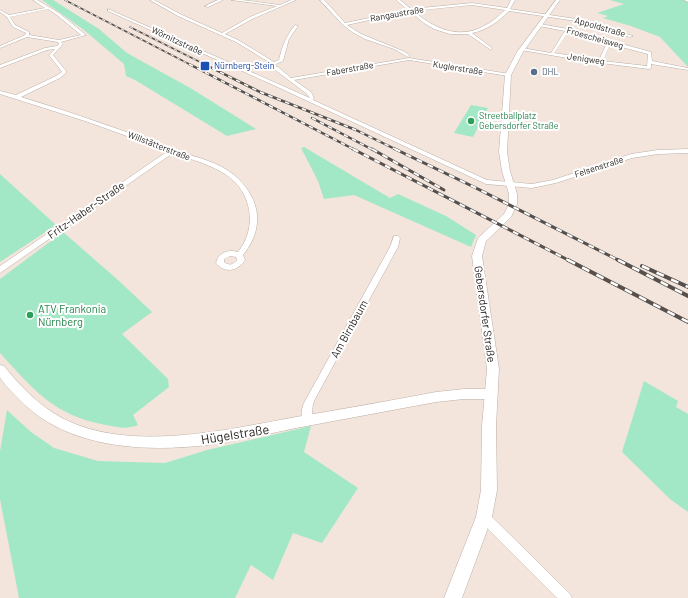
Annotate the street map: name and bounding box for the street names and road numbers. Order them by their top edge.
street label: Rangaustraße [369,3,425,24]
street label: Appoldstraße [573,14,627,39]
street label: Wörnitzstraße [150,24,205,57]
street label: Froescheisweg [565,24,625,51]
street label: Jenigweg [567,50,606,67]
street label: Kuglerstraße [432,58,484,77]
street label: Faberstraße [326,59,374,78]
street label: Willstätterstraße [126,129,192,163]
street label: Felsenstraße [573,153,625,180]
street label: Fritz-Haber-Straße [45,178,127,241]
street label: Gebersdorfer Straße [472,265,499,363]
street label: Am Birnbaum [327,298,370,360]
street label: Hügelstraße [200,421,270,447]

